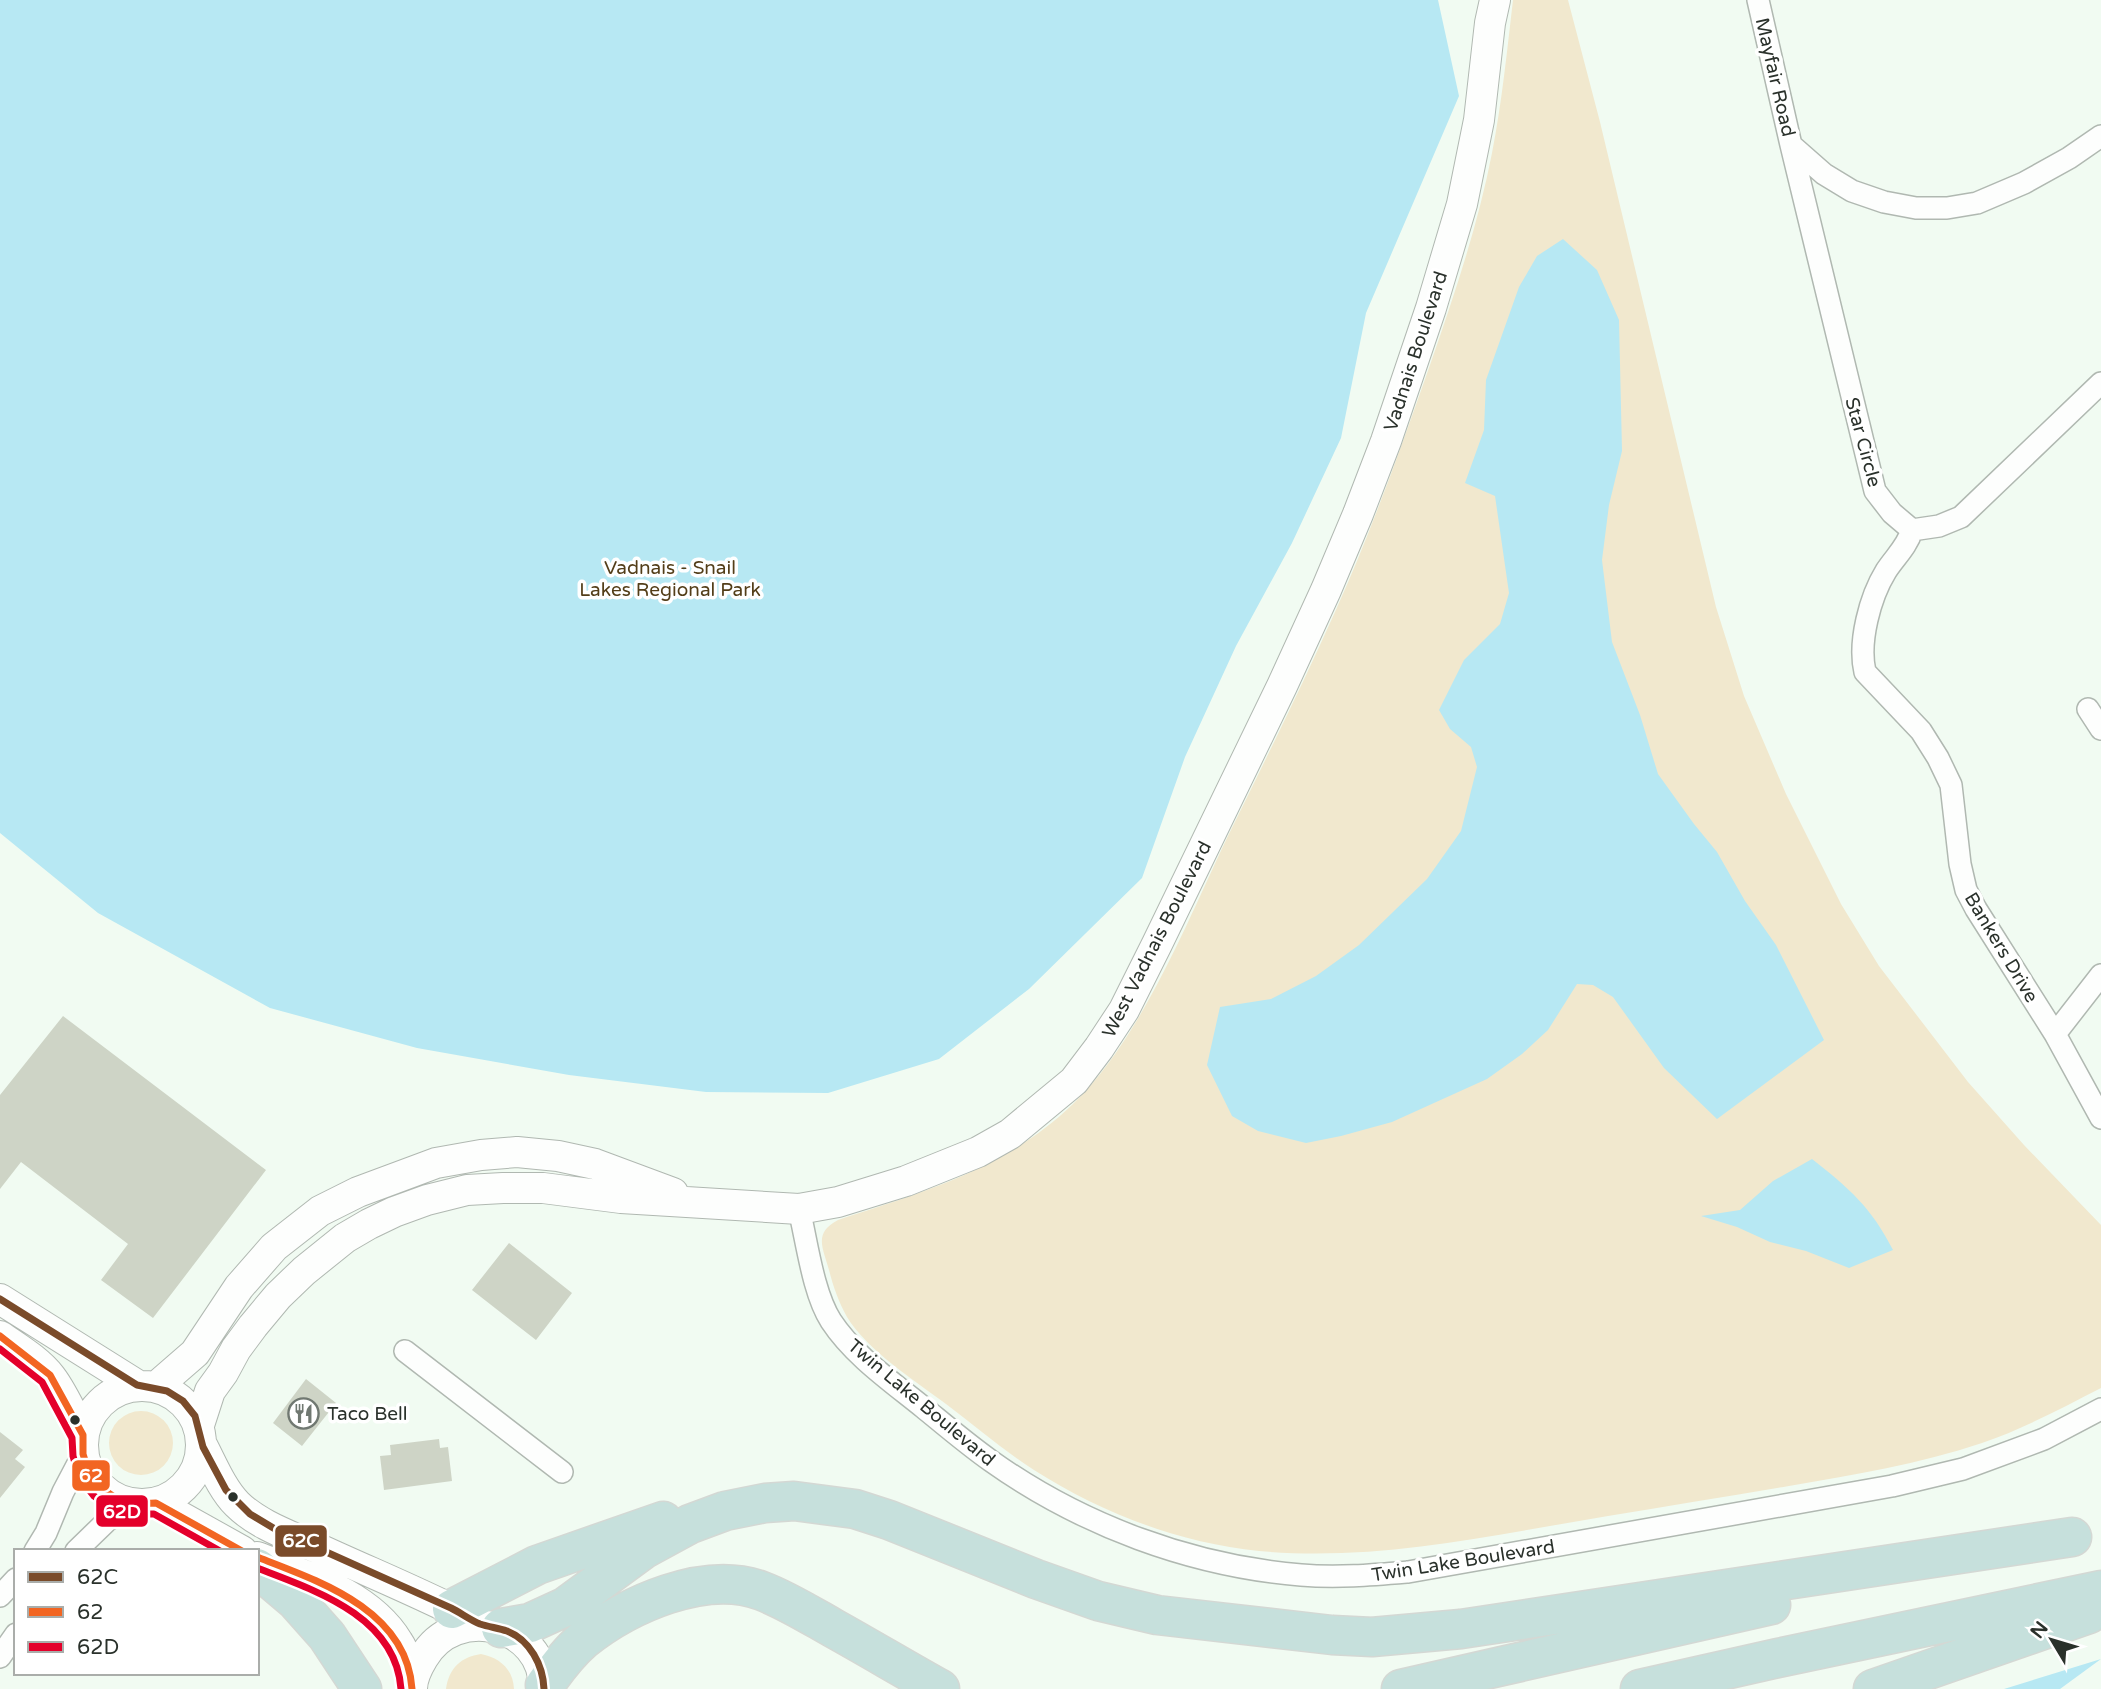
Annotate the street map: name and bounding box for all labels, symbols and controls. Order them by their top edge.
street label: Mayfair Road [1751,16,1799,139]
street label: Vadnais Boulevard [1380,268,1452,434]
street label: Star Circle [1841,395,1886,490]
park label: Vadnais - Snail Lakes Regional Park [579,557,761,601]
street label: West Vadnais Boulevard [1098,838,1216,1041]
street label: Bankers Drive [1960,888,2043,1007]
street label: Twin Lake Boulevard [843,1335,999,1471]
restaurant icon: Taco Bell [287,1396,321,1430]
place label: Taco Bell [327,1403,408,1425]
unlabelled marker [68,1413,82,1427]
line badge: 62 [71,1459,111,1492]
text: 62 [79,1465,103,1487]
unlabelled marker [226,1490,240,1504]
line badge: 62D [95,1494,149,1528]
text: 62D [103,1501,141,1523]
line badge: 62C [274,1524,328,1558]
text: 62C [282,1530,320,1552]
street label: Twin Lake Boulevard [1370,1536,1556,1586]
legend [14,1549,259,1675]
text: 62C [77,1565,118,1590]
text: 62 [77,1600,103,1625]
north arrow [2017,1605,2087,1675]
text: N [2026,1617,2053,1643]
text: 62D [77,1635,119,1660]

